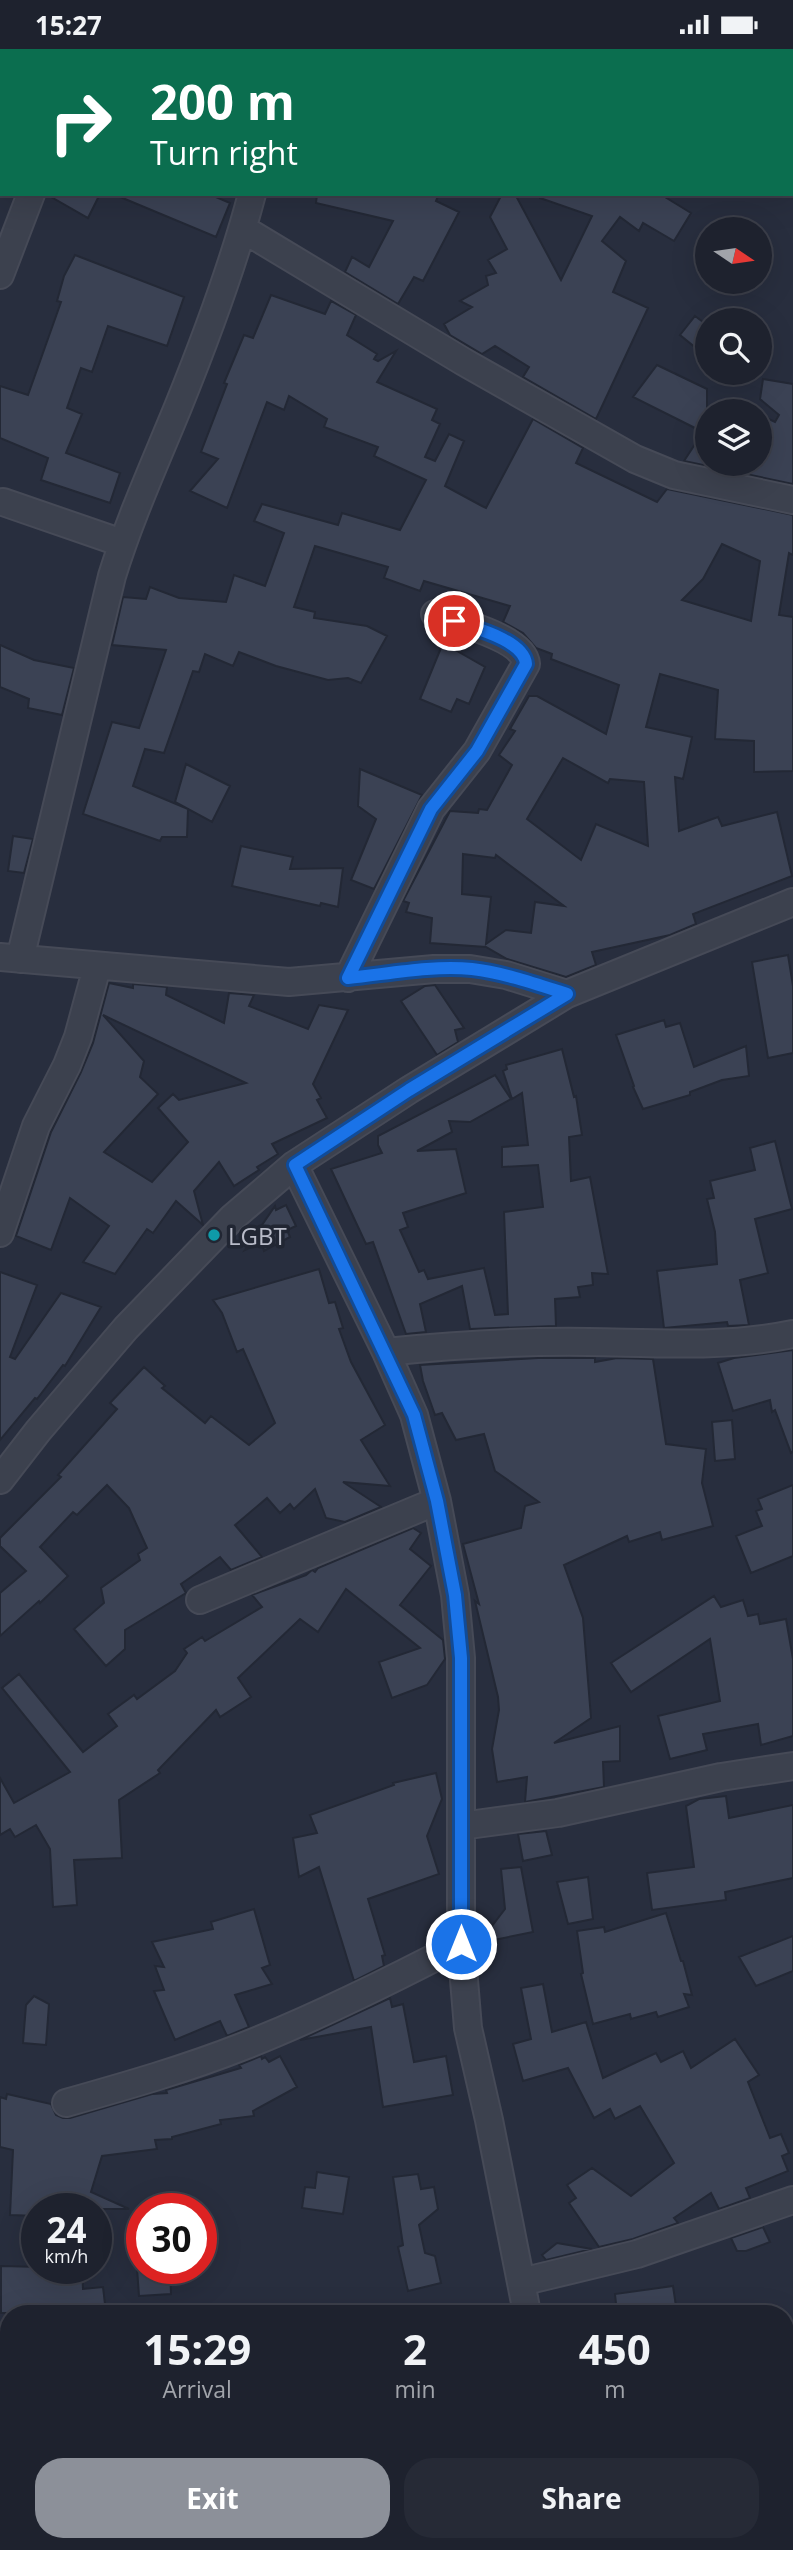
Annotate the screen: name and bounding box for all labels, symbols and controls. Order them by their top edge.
text: 15:27 [35,7,102,43]
text: 200 m [150,68,295,134]
icon: right [35,77,126,168]
text: Turn right [150,131,298,174]
north arrow [695,217,772,294]
map controls [695,217,772,476]
button: search [695,308,772,385]
button: layers [695,399,772,476]
pin [424,591,484,651]
icon: arrive [435,602,473,640]
place label: LGBT [228,1219,287,1252]
marker: LGBT [206,1227,222,1243]
position arrow [424,1907,498,1981]
speed limit sign: 30 [126,2193,217,2284]
text: 24 [46,2206,87,2253]
text: km/h [45,2244,88,2268]
text: 15:29 [143,2320,251,2377]
text: 2 [403,2320,427,2377]
text: 450 [579,2320,651,2377]
text: Arrival [163,2373,232,2405]
text: min [394,2373,436,2405]
text: m [604,2373,625,2405]
button: Exit [35,2458,390,2538]
button: Share [404,2458,759,2538]

